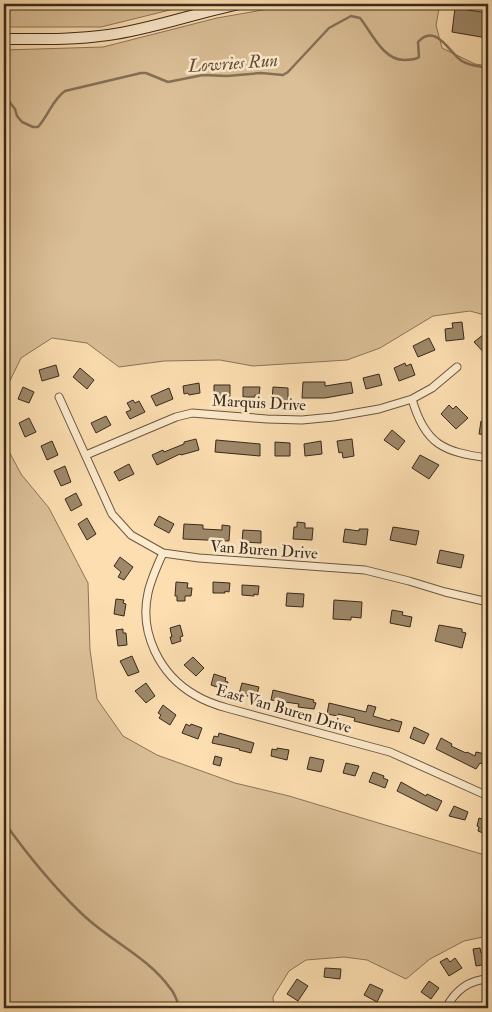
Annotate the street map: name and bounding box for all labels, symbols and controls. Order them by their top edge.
water label: Lowries Run [186,49,279,78]
street label: Marquis Drive [211,391,307,415]
street label: Van Buren Drive [209,536,319,564]
street label: East Van Buren Drive [214,680,354,738]

